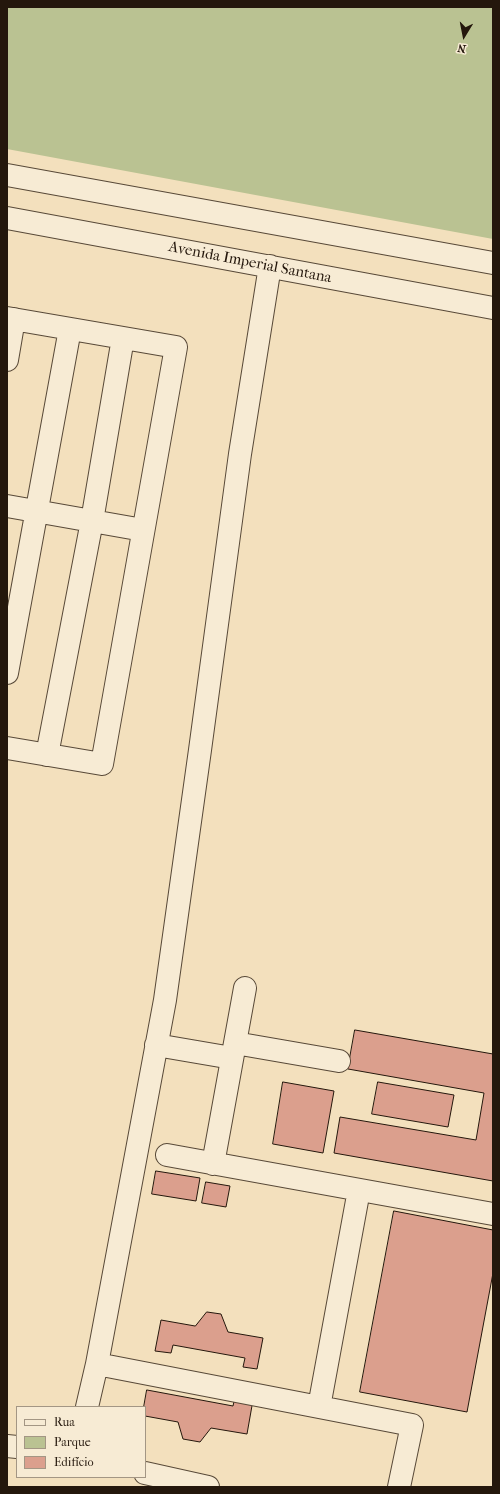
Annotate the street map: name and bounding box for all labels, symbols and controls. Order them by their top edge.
north arrow [444,16,484,56]
text: N [457,41,467,55]
street label: Avenida Imperial Santana [167,238,333,288]
legend [16,1406,146,1478]
text: Rua [54,1415,75,1429]
text: Parque [54,1435,91,1449]
text: Edifício [54,1455,94,1469]

